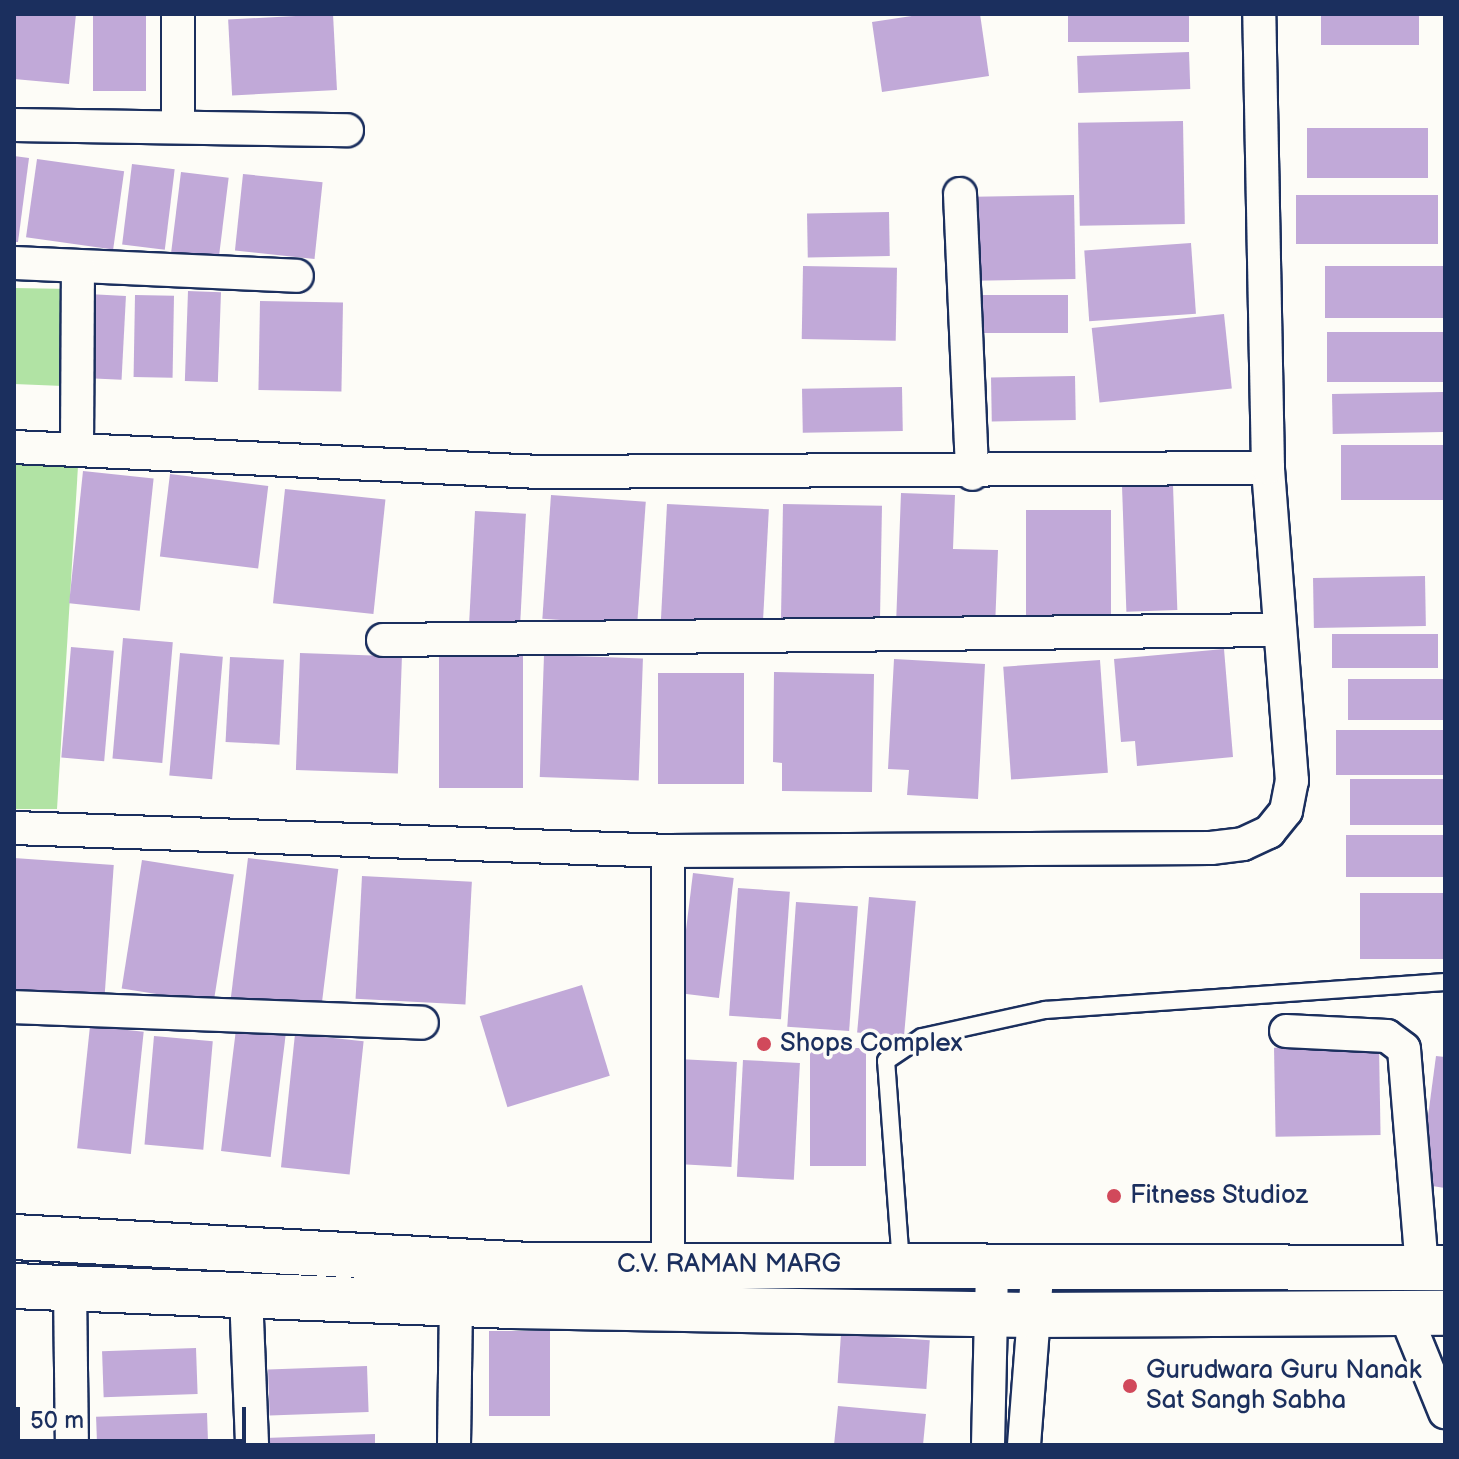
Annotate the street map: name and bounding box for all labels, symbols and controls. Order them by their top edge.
place label: Shops Complex [780,1028,963,1060]
marker: Shops Complex [755,1035,773,1053]
place label: Fitness Studioz [1130,1180,1308,1212]
marker: Fitness Studioz [1105,1187,1123,1205]
street label: C.V. RAMAN MARG [617,1249,841,1281]
place label: Gurudwara Guru Nanak Sat Sangh Sabha [1146,1355,1422,1416]
marker: Gurudwara Guru Nanak Sat Sangh Sabha [1121,1377,1139,1395]
scale bar [20,1391,250,1441]
text: 50 m [30,1406,84,1435]

